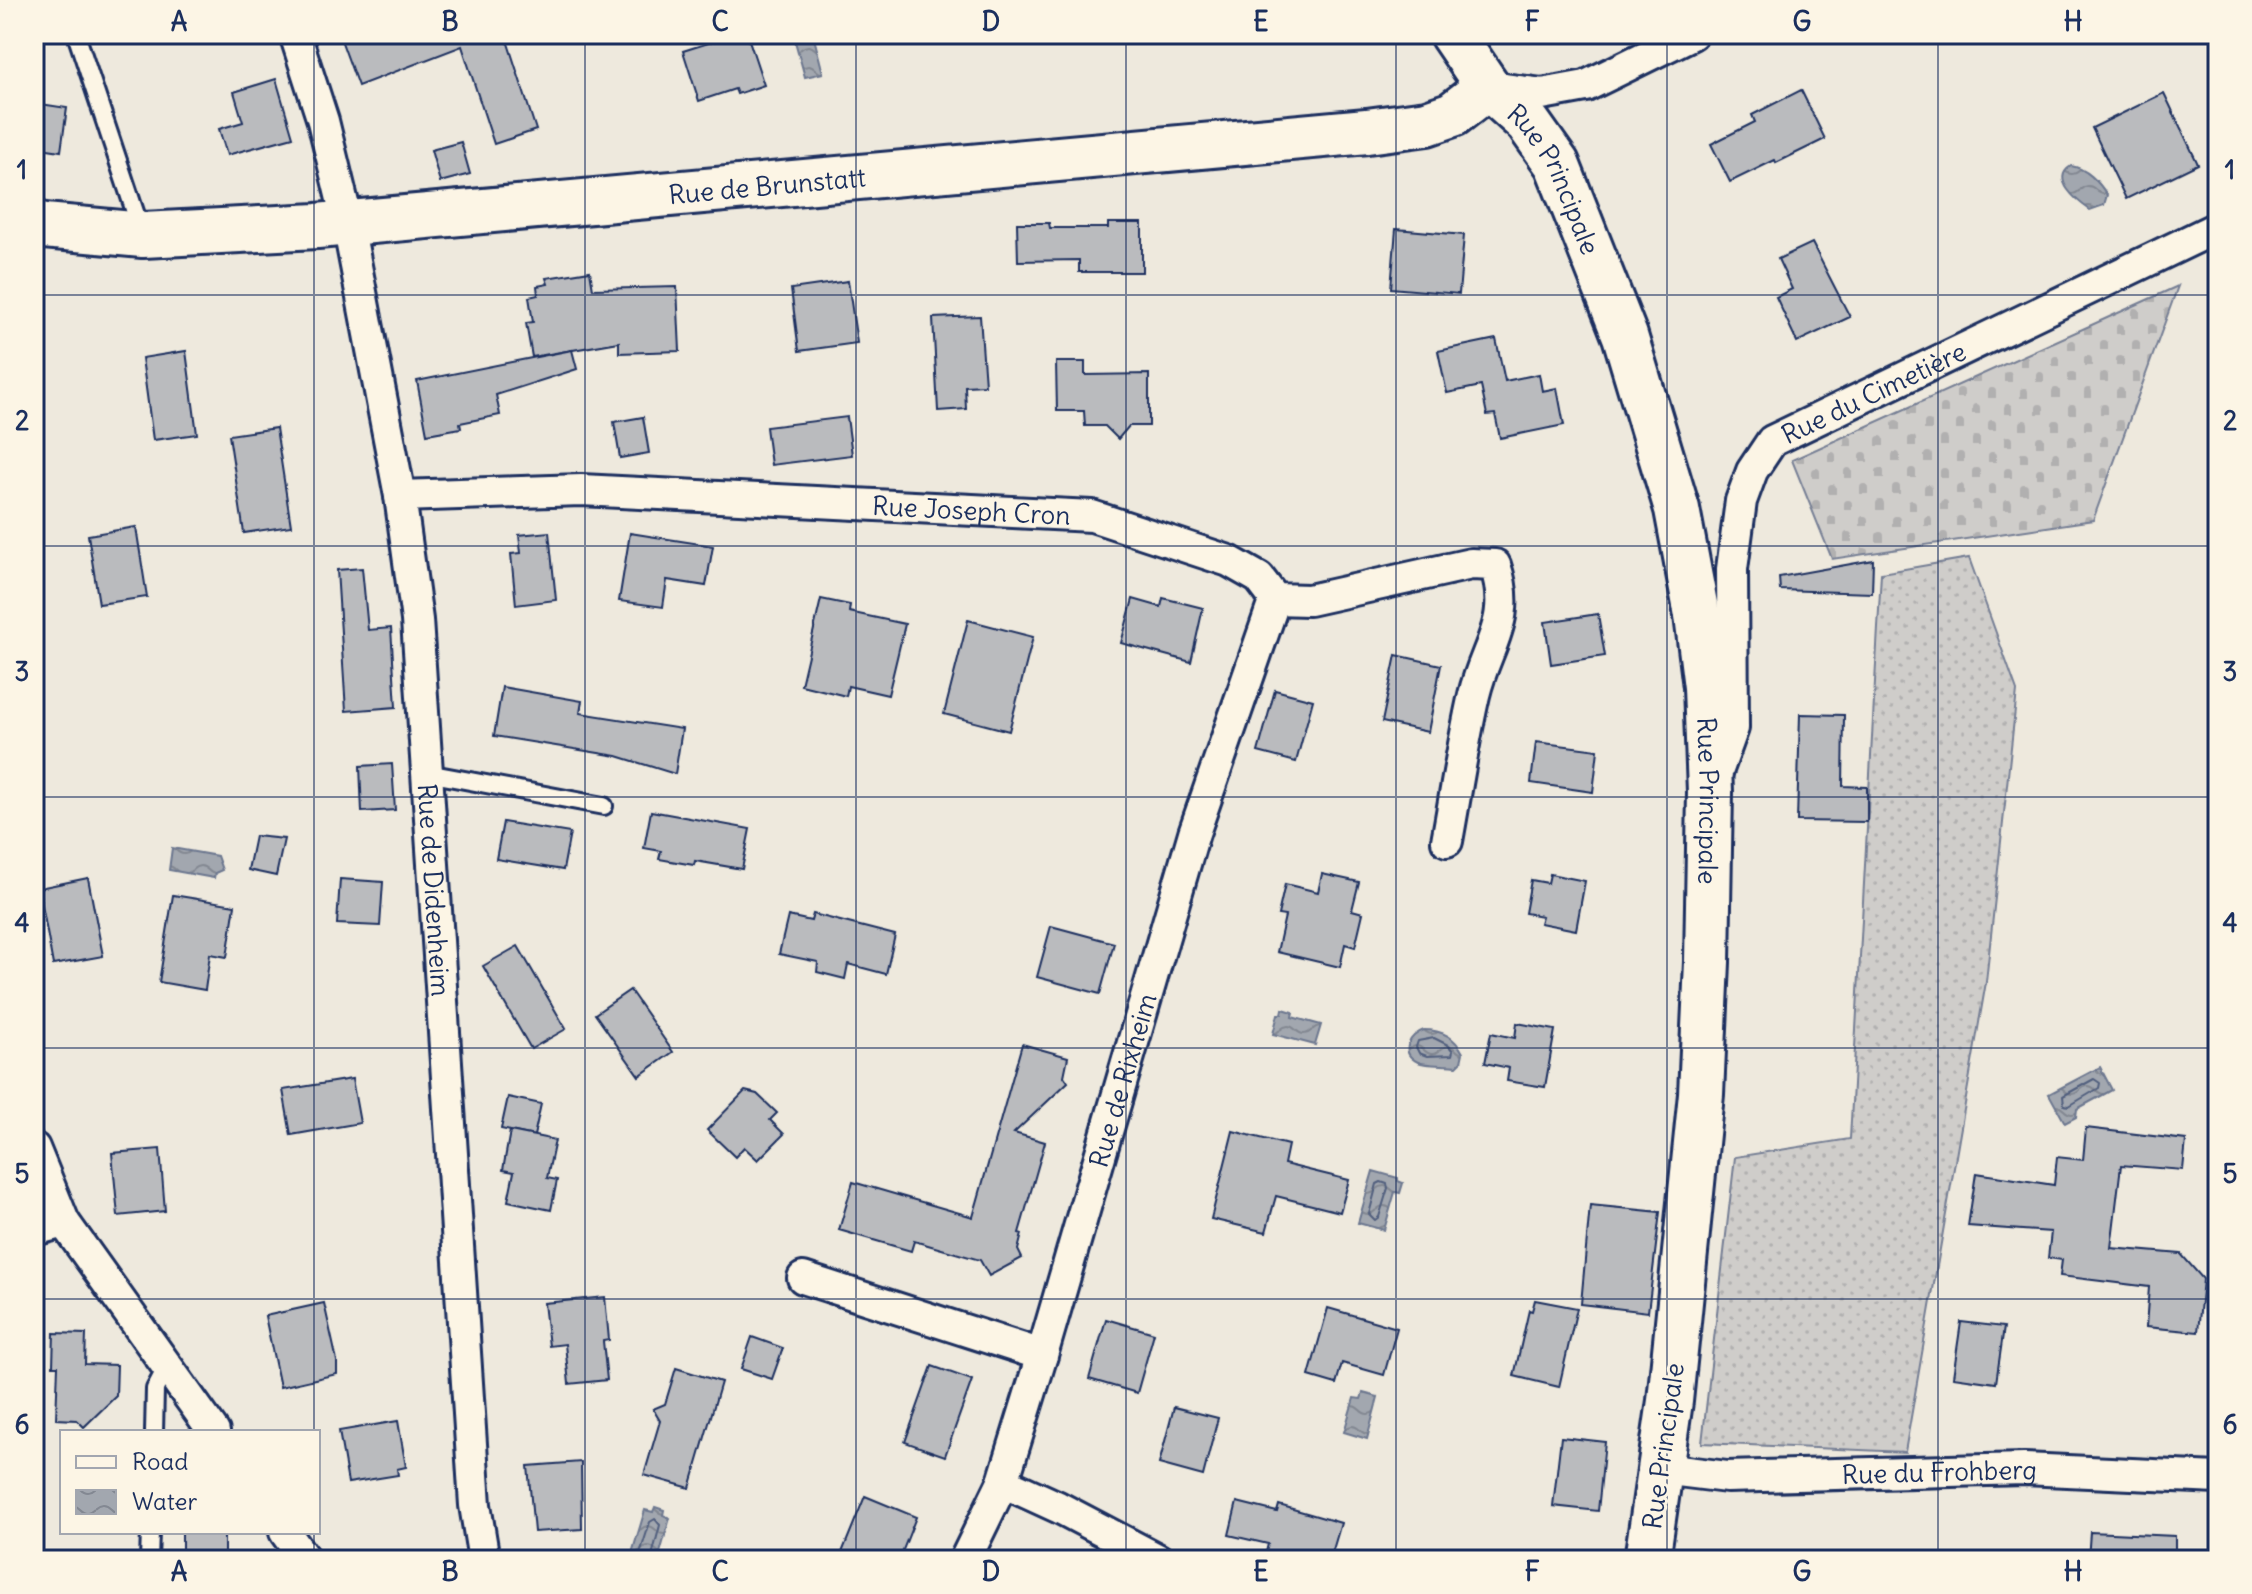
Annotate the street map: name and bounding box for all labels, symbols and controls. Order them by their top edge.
text: A [171,5,188,38]
text: B [441,5,459,38]
text: C [711,5,729,38]
text: D [982,5,1000,38]
text: E [1253,5,1269,38]
text: F [1525,5,1540,38]
text: G [1793,5,1812,38]
text: H [2064,5,2082,38]
street label: Rue Principale [1501,96,1607,259]
text: 1 [17,153,27,186]
text: 1 [2225,153,2235,186]
street label: Rue de Brunstatt [667,160,867,211]
street label: Rue du Cimetière [1776,334,1971,451]
text: 2 [15,404,29,437]
text: 2 [2223,404,2237,437]
street label: Rue Joseph Cron [871,488,1071,531]
text: 3 [15,655,29,688]
text: 3 [2223,655,2237,688]
street label: Rue Principale [1691,717,1727,885]
street label: Rue de Didenheim [411,782,458,997]
text: 4 [14,906,30,939]
text: 4 [2222,906,2238,939]
street label: Rue de Rixheim [1081,989,1163,1171]
text: 5 [15,1157,30,1190]
text: 5 [2223,1157,2238,1190]
street label: Rue Principale [1635,1361,1691,1531]
text: 6 [14,1408,30,1441]
text: 6 [2222,1408,2238,1441]
legend [60,1430,320,1534]
text: Road [132,1446,188,1476]
street label: Rue du Frohberg [1841,1452,2038,1490]
text: Water [132,1486,197,1516]
text: A [171,1555,188,1588]
text: B [441,1555,459,1588]
text: C [711,1555,729,1588]
text: D [982,1555,1000,1588]
text: E [1253,1555,1269,1588]
text: F [1525,1555,1540,1588]
text: G [1793,1555,1812,1588]
text: H [2064,1555,2082,1588]

